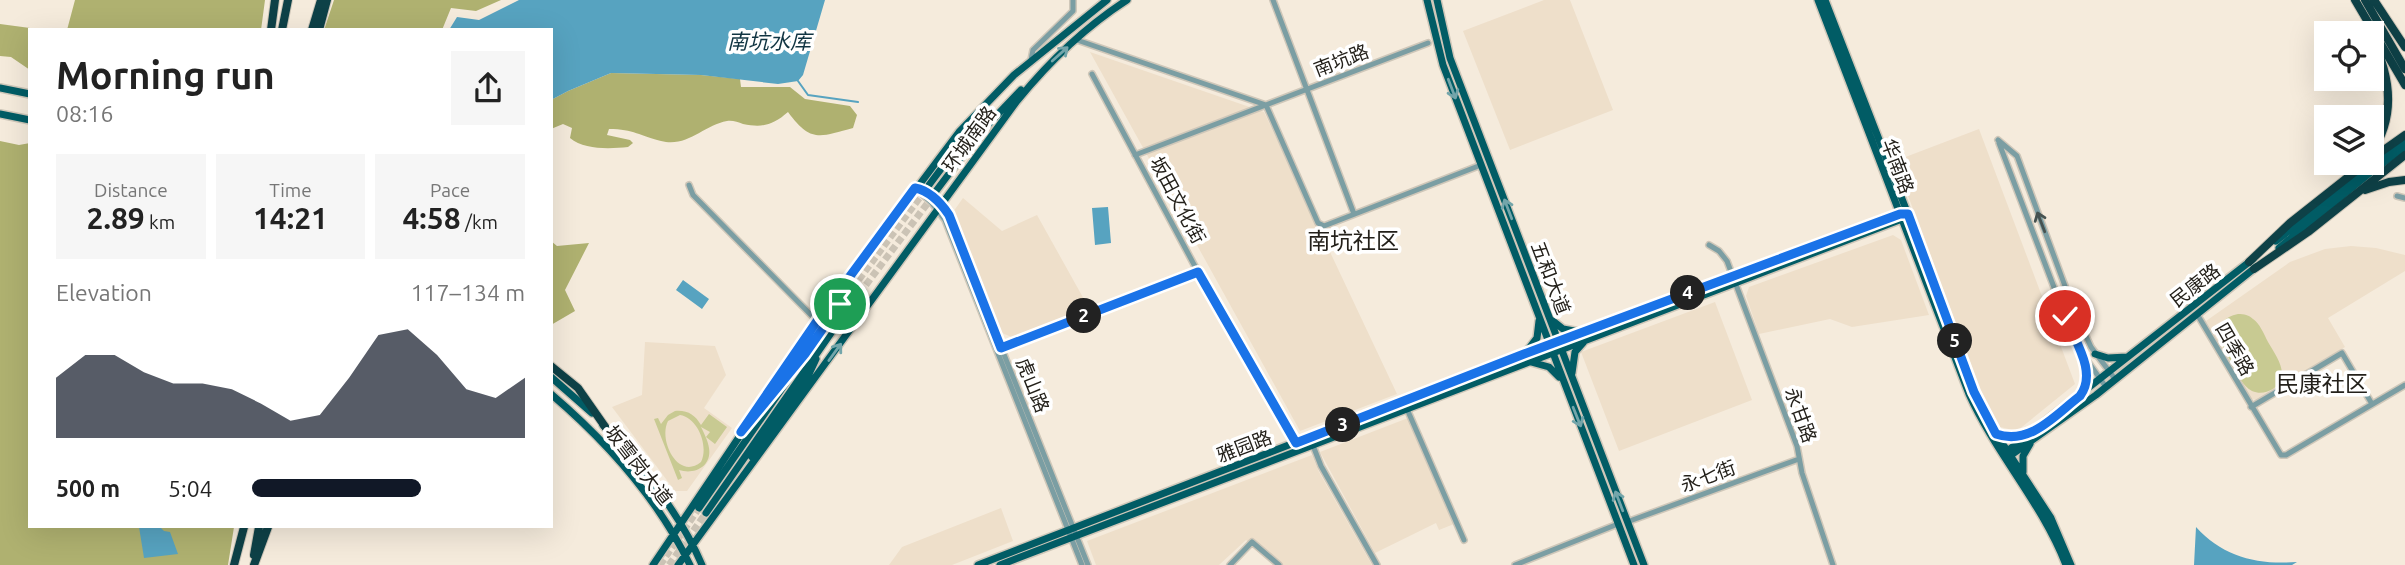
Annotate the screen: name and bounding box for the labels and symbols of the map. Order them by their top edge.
water label: 南坑水库 [727,29,814,53]
street label: 南坑路 [1310,40,1372,80]
one-way arrow [1051,46,1069,62]
one-way arrow [1447,78,1459,100]
street label: 环城南路 [938,102,1000,176]
street label: 华南路 [1878,135,1918,197]
street label: 坂田文化街 [1146,153,1210,247]
one-way arrow [1501,199,1513,221]
one-way arrow [2034,211,2047,233]
district label: 南坑社区 [1307,228,1399,253]
street label: 五和大道 [1527,239,1575,317]
street label: 民康路 [2166,259,2224,311]
pin [810,274,870,334]
pin: 4 [1670,276,1706,310]
pin [2035,286,2095,346]
pin: 2 [1066,298,1102,334]
street label: 四季路 [2211,319,2259,379]
pin: 5 [1938,324,1972,358]
one-way arrow [828,343,842,362]
street label: 虎山路 [1012,354,1054,416]
district label: 民康社区 [2276,371,2368,396]
street label: 永甘路 [1781,384,1821,446]
one-way arrow [1571,405,1584,427]
pin: 3 [1326,408,1360,442]
street label: 坂雪岗大道 [601,421,677,509]
street label: 雅园路 [1213,426,1275,466]
street label: 永七街 [1677,456,1739,496]
one-way arrow [1612,491,1625,513]

